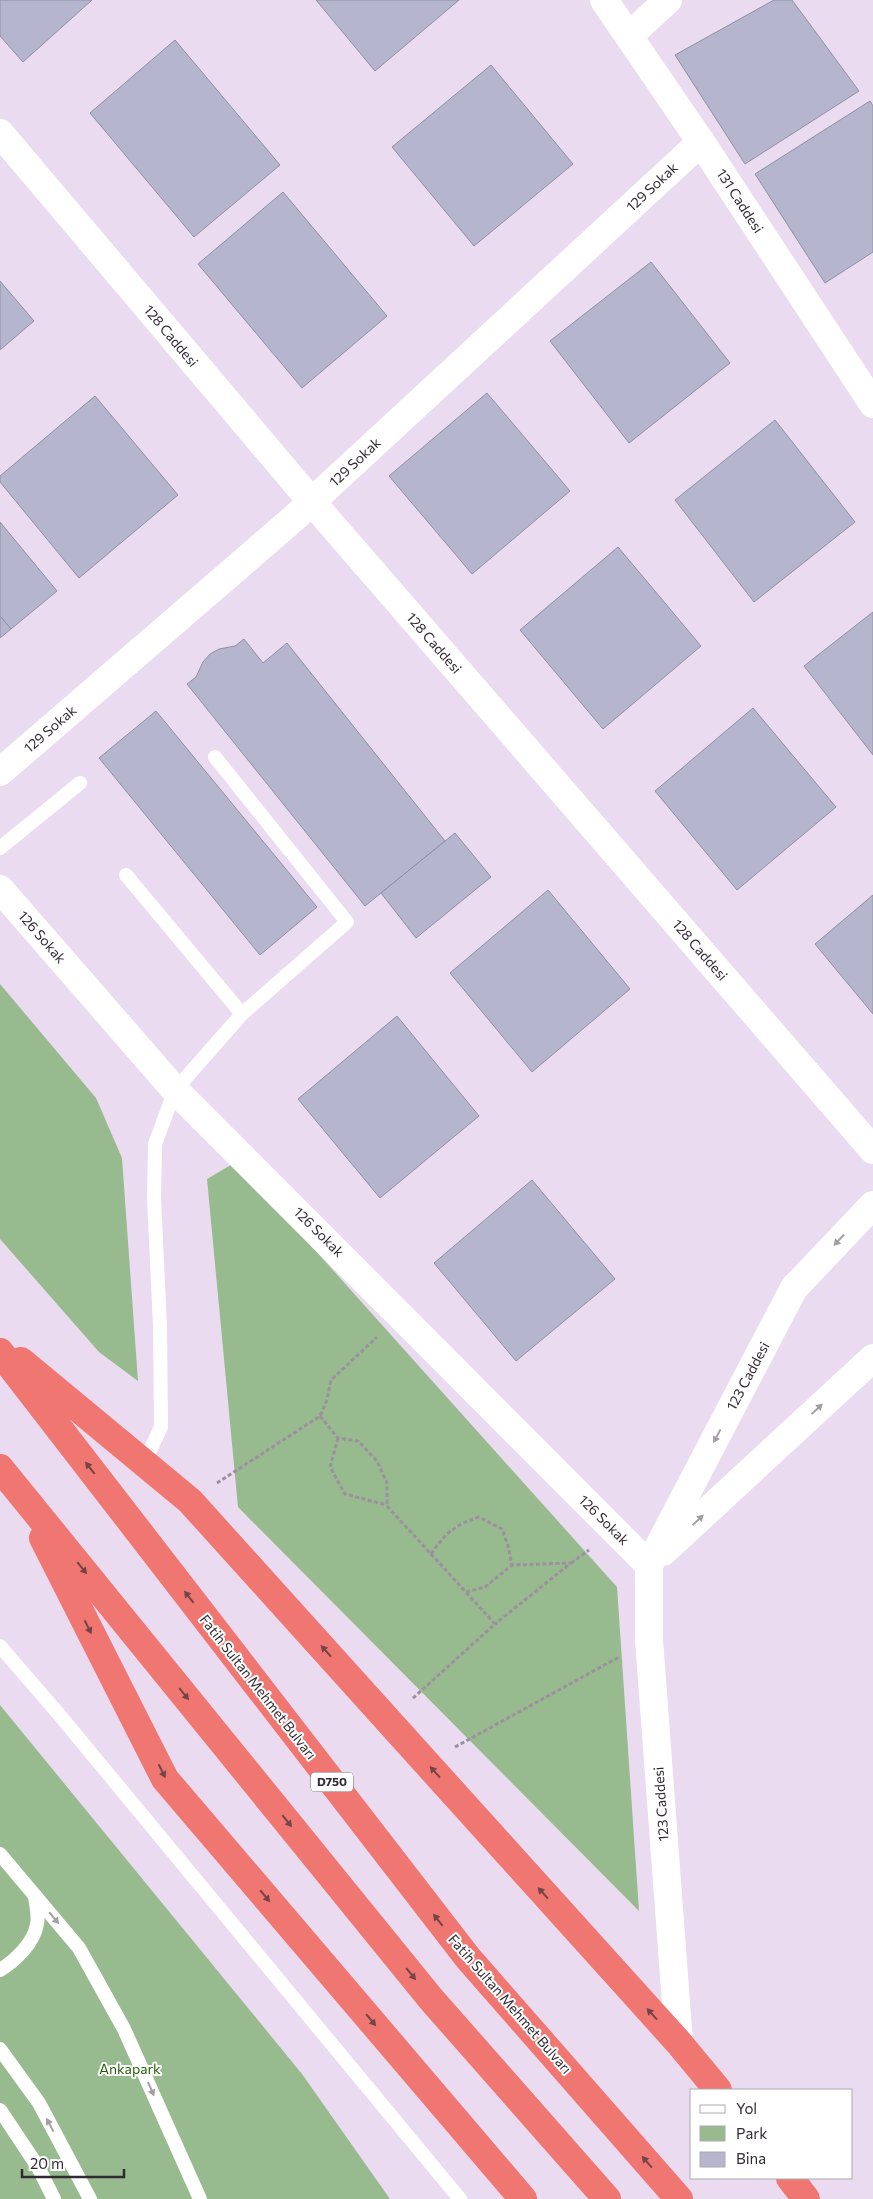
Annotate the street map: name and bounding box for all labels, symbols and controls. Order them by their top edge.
street label: 129 Sokak [622,158,681,215]
street label: 131 Caddesi [713,165,767,236]
street label: 128 Caddesi [141,301,202,370]
street label: 129 Sokak [325,433,384,490]
street label: 128 Caddesi [403,609,466,677]
street label: 129 Sokak [20,701,80,756]
street label: 126 Sokak [15,907,70,967]
street label: 128 Caddesi [669,916,732,984]
street label: 126 Sokak [291,1203,348,1261]
one-way arrow [833,1234,845,1246]
street label: 123 Caddesi [722,1339,773,1413]
one-way arrow [811,1403,823,1415]
one-way arrow [713,1428,721,1443]
one-way arrow [85,1461,95,1475]
street label: 126 Sokak [576,1491,633,1549]
one-way arrow [691,1514,703,1526]
one-way arrow [76,1561,87,1574]
one-way arrow [184,1591,195,1604]
street label: Fatih Sultan Mehmet Bulvarı [197,1611,320,1763]
one-way arrow [84,1619,92,1634]
one-way arrow [320,1646,332,1658]
one-way arrow [179,1688,190,1701]
one-way arrow [158,1764,166,1779]
one-way arrow [429,1766,440,1779]
street label: 123 Caddesi [649,1766,672,1842]
road number: D750 [311,1772,353,1791]
one-way arrow [281,1814,292,1827]
one-way arrow [537,1887,549,1899]
one-way arrow [260,1890,271,1903]
one-way arrow [48,1911,59,1924]
one-way arrow [433,1913,444,1926]
street label: Fatih Sultan Mehmet Bulvarı [445,1931,576,2077]
one-way arrow [405,1967,416,1980]
one-way arrow [646,2008,658,2020]
one-way arrow [365,2013,376,2026]
park label: Ankapark [99,2060,161,2077]
one-way arrow [147,2082,155,2096]
legend [690,2089,853,2179]
text: Yol [736,2099,757,2117]
one-way arrow [46,2118,55,2132]
text: Park [736,2124,767,2142]
scale bar [22,2146,125,2178]
text: Bina [736,2149,766,2167]
text: 20 m [30,2154,64,2172]
one-way arrow [641,2156,652,2169]

